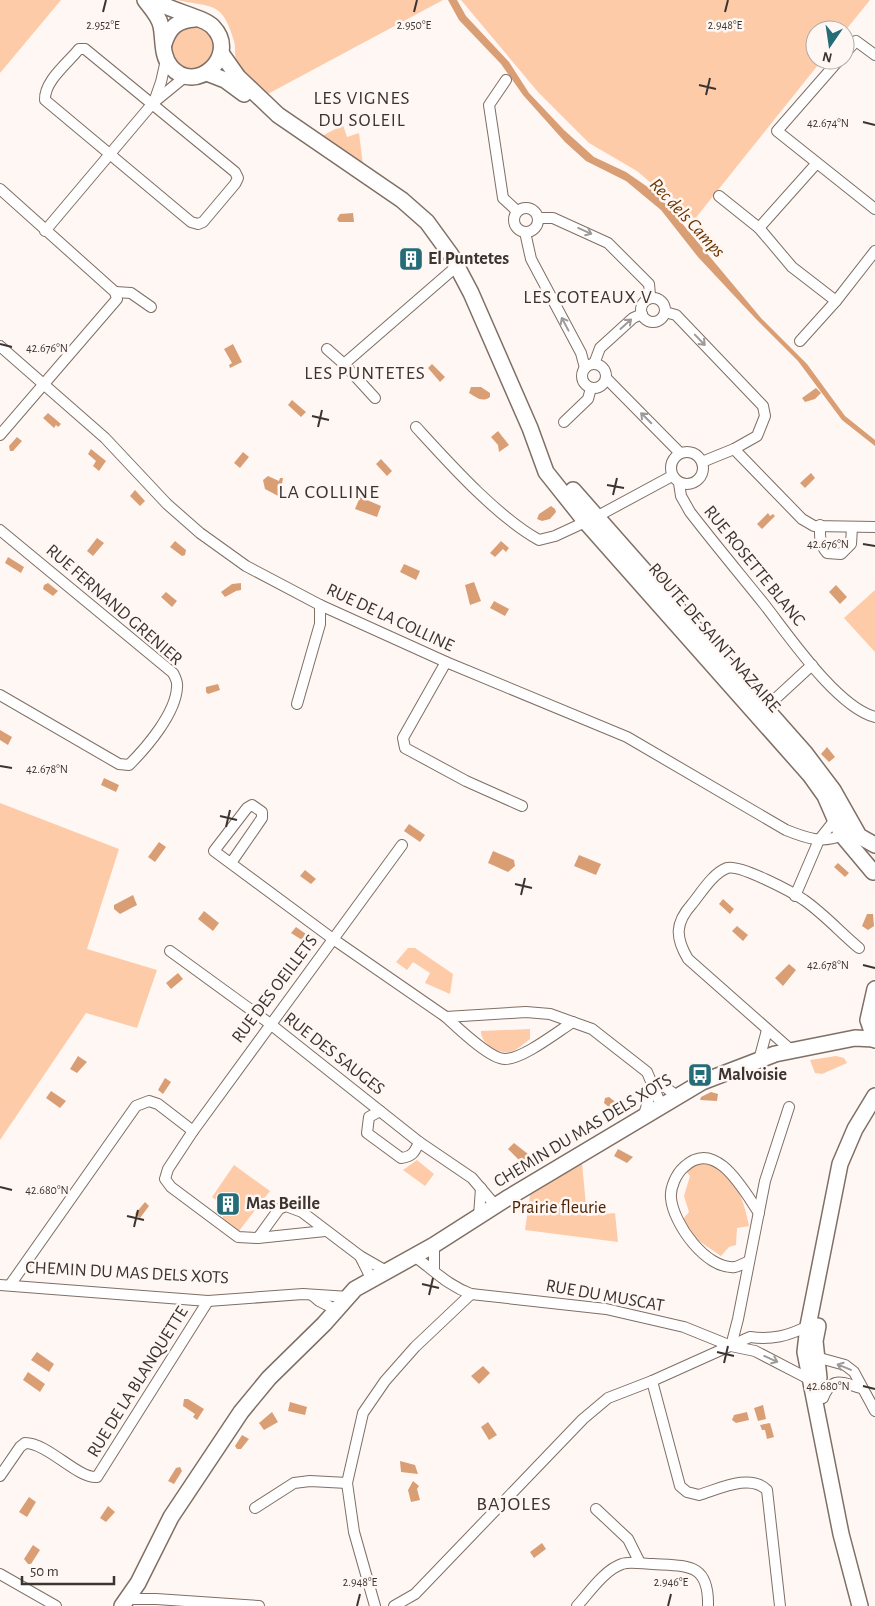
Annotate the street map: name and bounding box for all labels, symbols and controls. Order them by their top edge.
text: 2.952°E [86,19,120,31]
text: 2.950°E [397,19,431,31]
text: 2.948°E [708,19,743,31]
north arrow [805,20,855,70]
text: N [821,49,834,65]
district label: LES VIGNES DU SOLEIL [313,89,411,130]
text: 42.674°N [807,117,849,129]
water label: Rec dels Camps [646,175,728,261]
one-way arrow [577,227,592,237]
building icon: El Puntetes [398,246,424,272]
place label: El Puntetes [428,250,509,268]
district label: LES COTEAUX V [523,288,653,307]
one-way arrow [560,316,570,331]
one-way arrow [620,318,633,329]
one-way arrow [694,334,706,346]
text: 42.676°N [26,342,68,354]
district label: LES PUNTETES [304,364,426,383]
one-way arrow [640,412,652,424]
district label: LA COLLINE [278,482,380,502]
street label: RUE ROSETTE BLANC [700,502,808,630]
text: 42.676°N [807,538,849,550]
street label: RUE FERNAND GRENIER [42,541,186,669]
street label: ROUTE DE SAINT-NAZAIRE [645,560,784,716]
street label: RUE DE LA COLLINE [324,581,457,655]
text: 42.678°N [26,763,68,775]
street label: RUE DES OEILLETS [229,932,321,1046]
text: 42.678°N [807,959,849,971]
street label: RUE DES SAUGES [280,1009,388,1099]
bus stop icon: Malvoisie [687,1062,713,1088]
place label: Malvoisie [718,1066,787,1084]
street label: CHEMIN DU MAS DELS XOTS [491,1071,675,1191]
text: 42.680°N [25,1184,69,1196]
building icon: Mas Beille [215,1191,241,1217]
place label: Mas Beille [246,1195,320,1213]
park label: Prairie fleurie [512,1199,606,1217]
street label: CHEMIN DU MAS DELS XOTS [25,1259,229,1287]
street label: RUE DU MUSCAT [544,1277,666,1315]
street label: RUE DE LA BLANQUETTE [84,1303,192,1461]
one-way arrow [763,1354,778,1364]
one-way arrow [837,1362,852,1371]
text: 42.680°N [806,1380,850,1392]
district label: BAJOLES [476,1494,552,1514]
scale bar [22,1554,115,1586]
text: 50 m [30,1564,59,1579]
text: 2.948°E [343,1576,378,1588]
text: 2.946°E [654,1576,688,1588]

